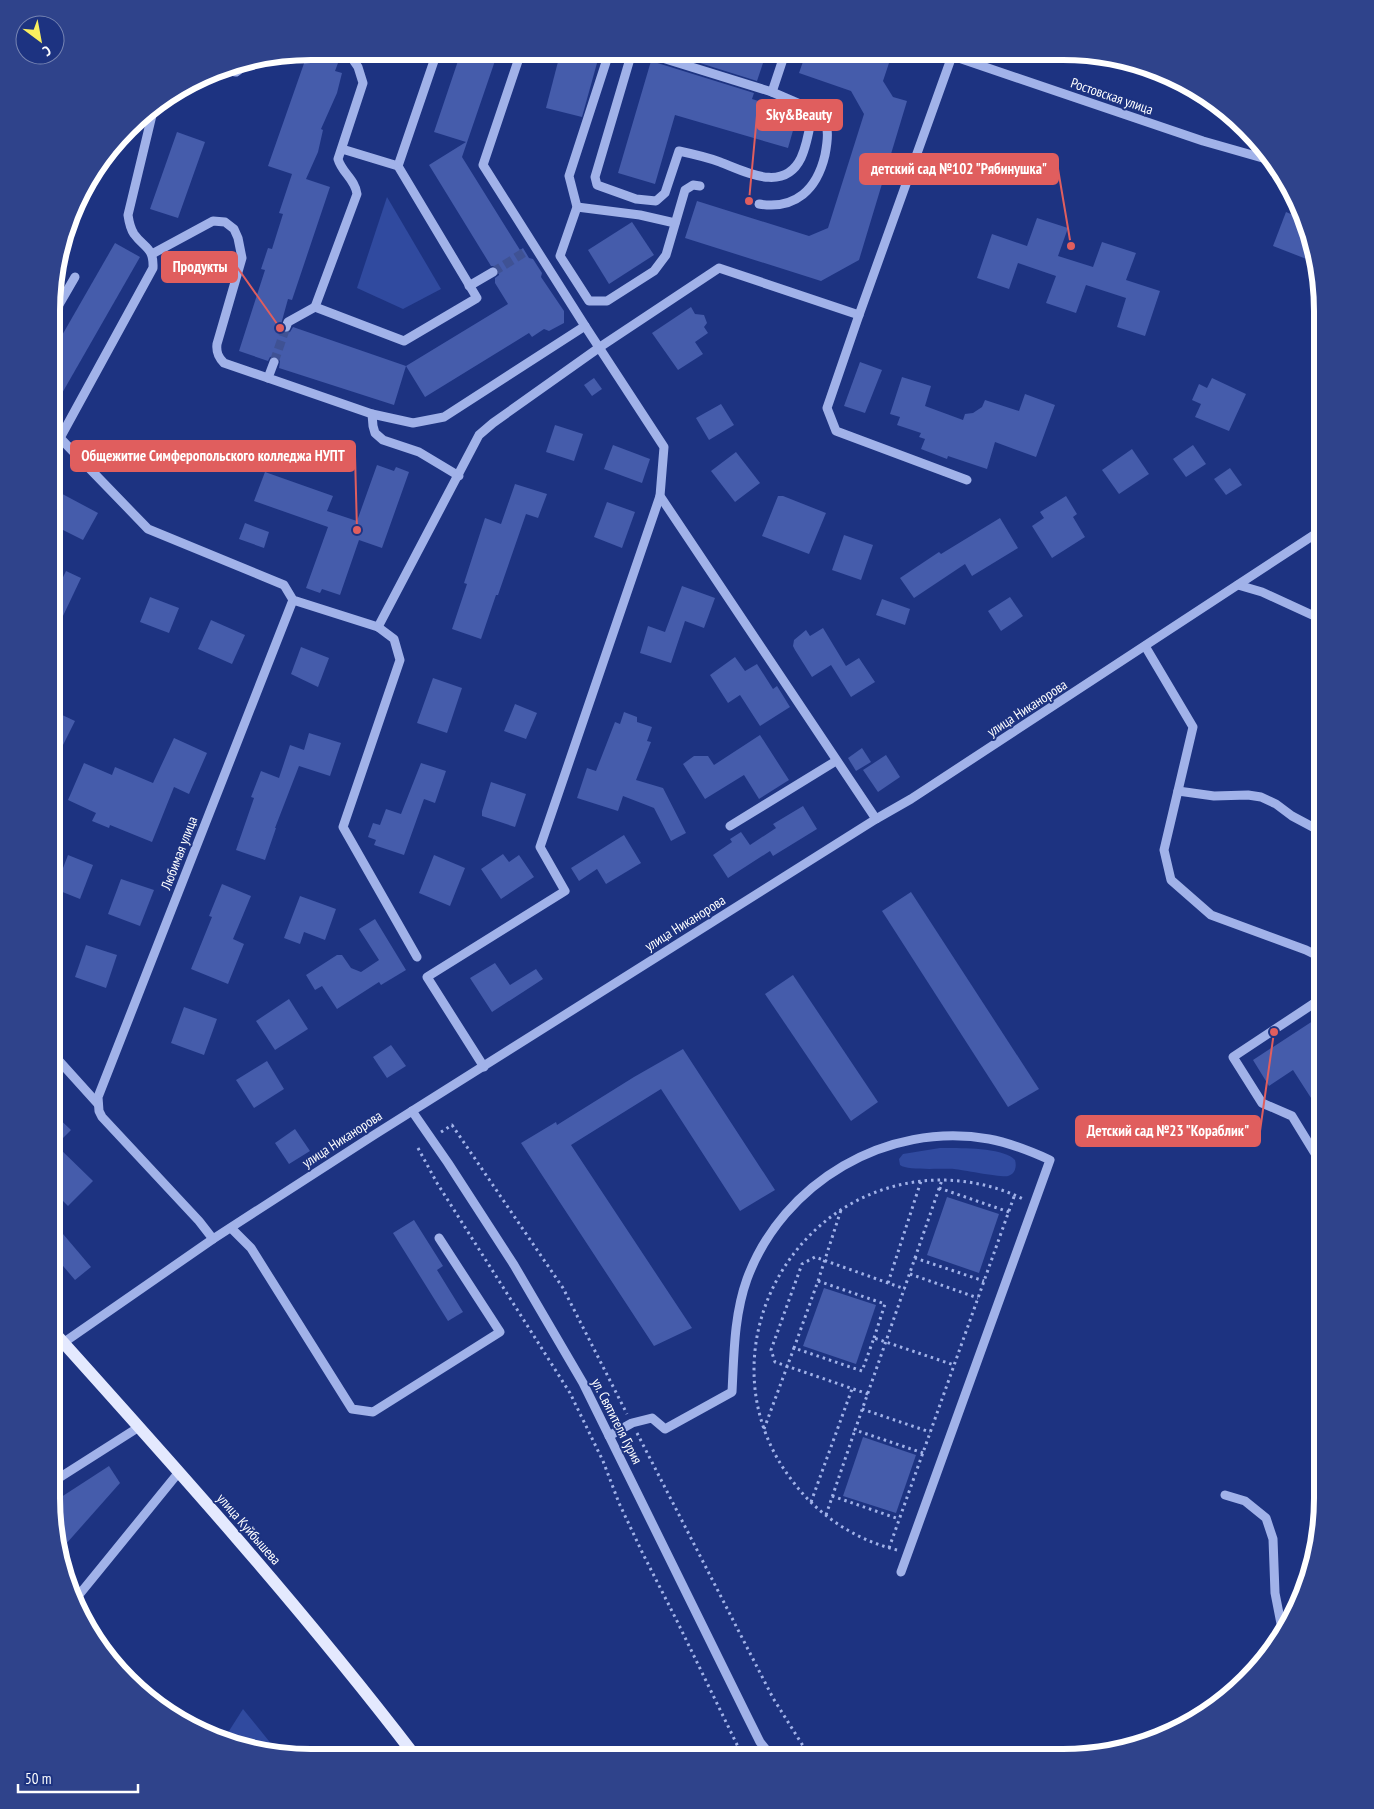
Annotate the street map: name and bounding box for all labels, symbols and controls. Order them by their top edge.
north arrow [15,15,65,65]
text: С [39,42,54,61]
street label: Ростовская улица [1068,74,1156,118]
callout: Sky&Beauty [757,100,842,130]
text: Sky&Beauty [766,105,833,124]
callout: детский сад №102 "Рябинушка" [860,154,1058,184]
text: детский сад №102 "Рябинушка" [870,159,1047,178]
callout: Продукты [162,252,237,282]
text: Продукты [173,257,227,276]
callout: Общежитие Симферопольского колледжа НУПТ [71,441,355,471]
text: Общежитие Симферопольского колледжа НУПТ [81,446,345,465]
street label: улица Никанорова [984,675,1070,741]
street label: Любимая улица [156,814,201,893]
street label: улица Никанорова [641,891,729,955]
street label: улица Никанорова [299,1106,385,1172]
callout: Детский сад №23 "Кораблик" [1076,1116,1260,1146]
text: Детский сад №23 "Кораблик" [1087,1121,1249,1140]
street label: ул. Святителя Гурия [588,1375,646,1467]
street label: улица Куйбышева [213,1490,285,1568]
scale bar [18,1762,138,1794]
text: 50 m [25,1769,51,1788]

